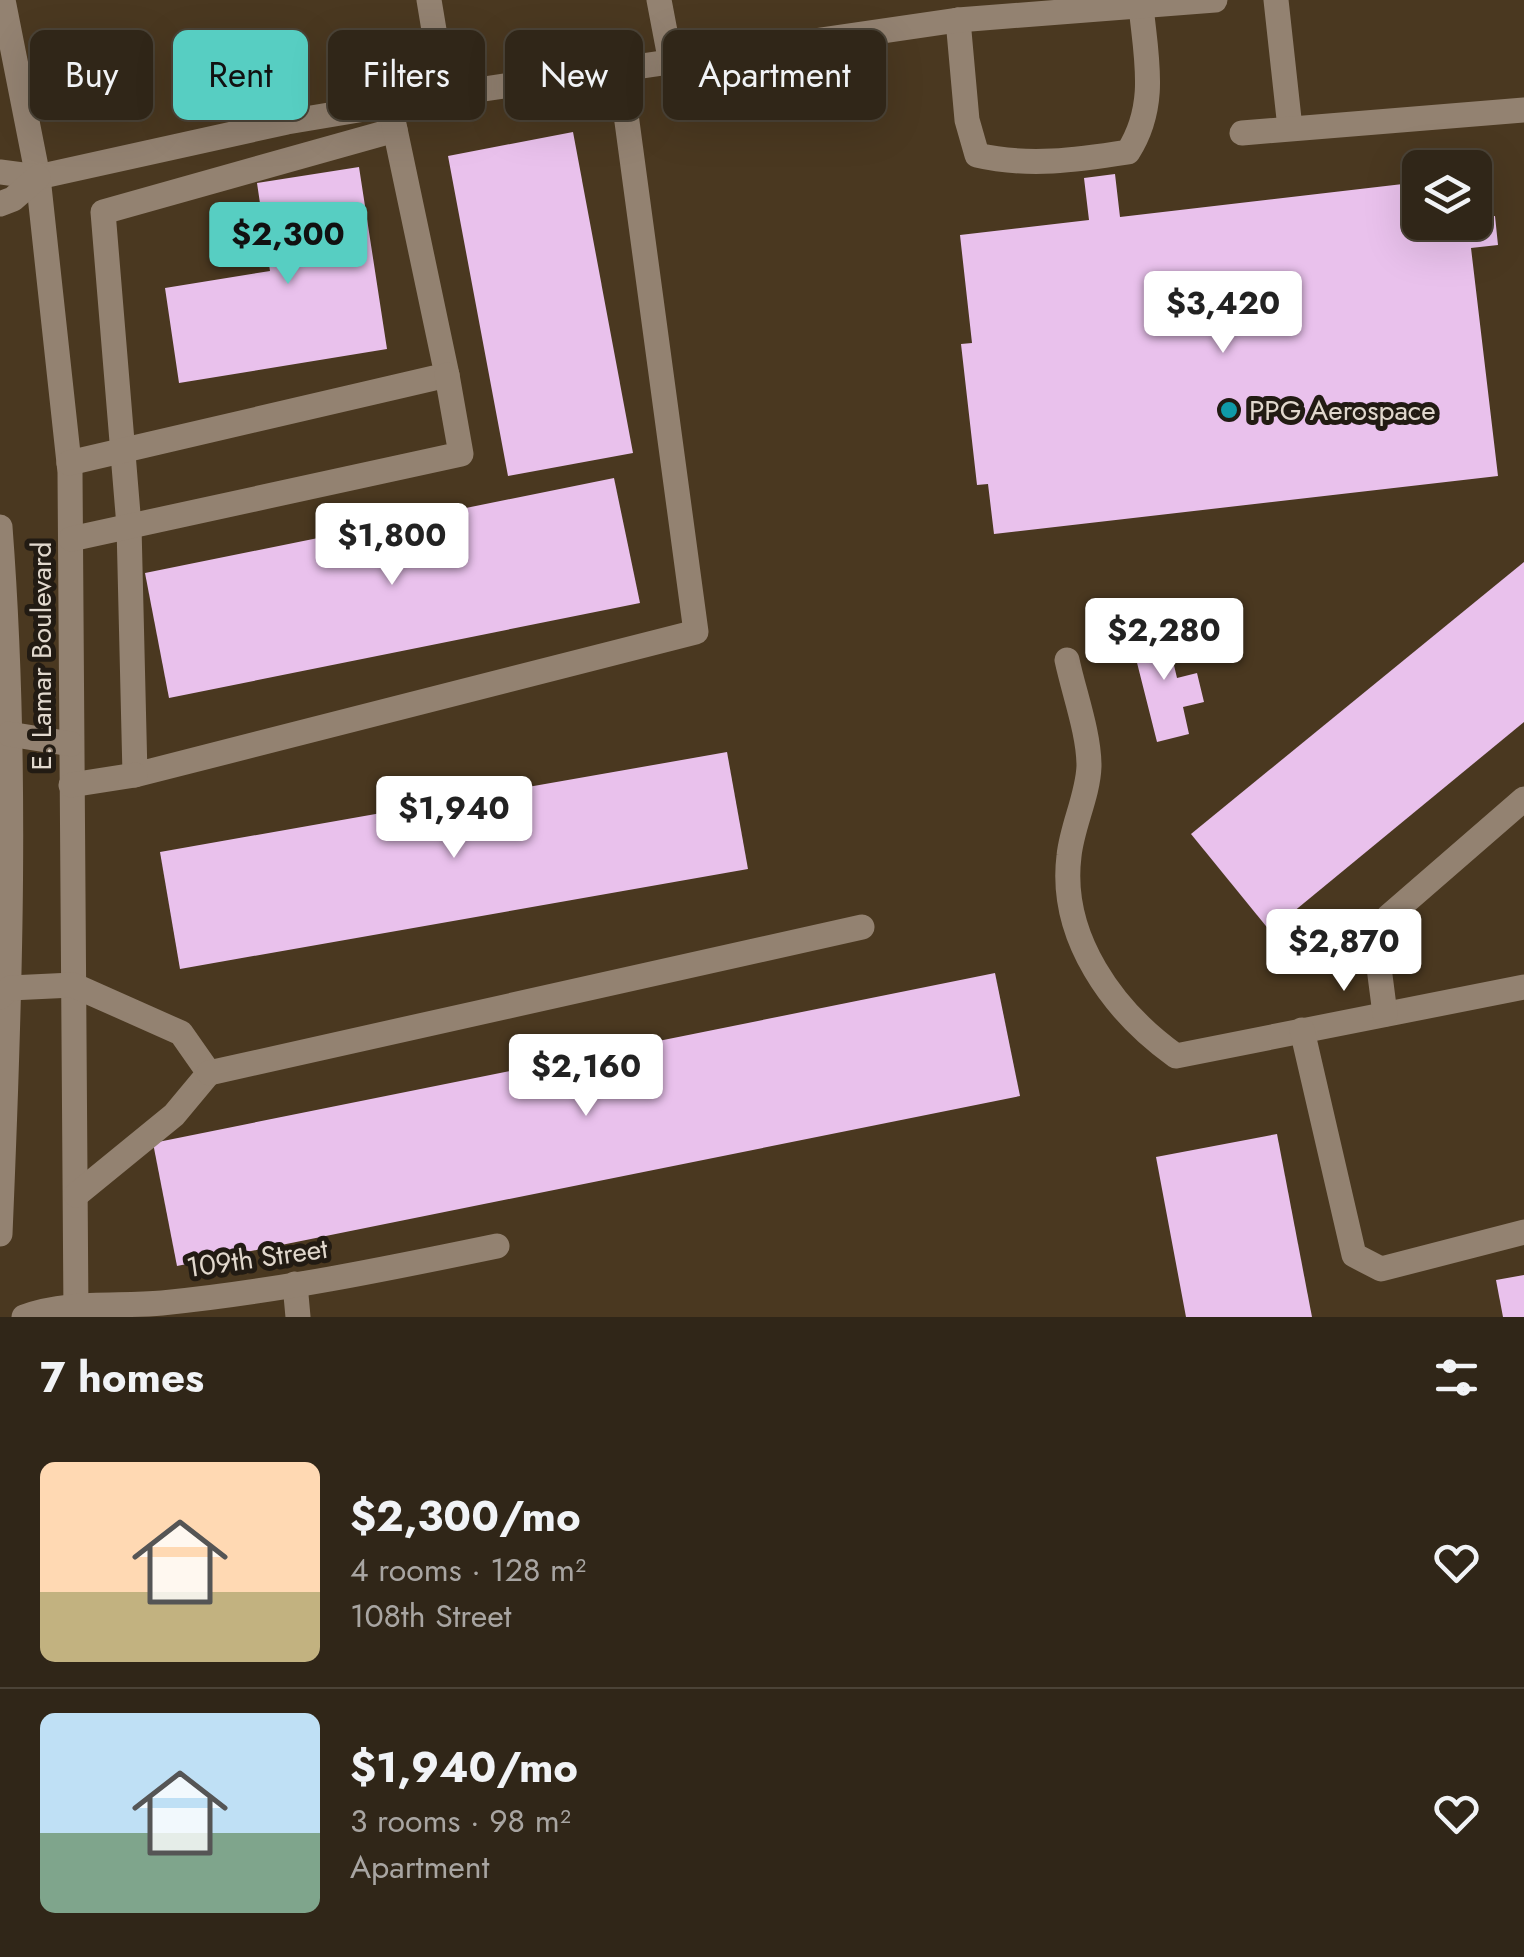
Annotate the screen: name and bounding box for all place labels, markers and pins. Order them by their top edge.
pin: $2,300 [207,202,369,287]
pin: $3,420 [1142,271,1304,356]
place label: PPG Aerospace [1249,390,1436,431]
marker: PPG Aerospace [1218,399,1240,421]
pin: $1,800 [311,503,473,588]
pin: $2,280 [1083,598,1245,683]
pin: $1,940 [373,776,535,861]
pin: $2,870 [1263,909,1425,994]
pin: $2,160 [505,1034,667,1119]

